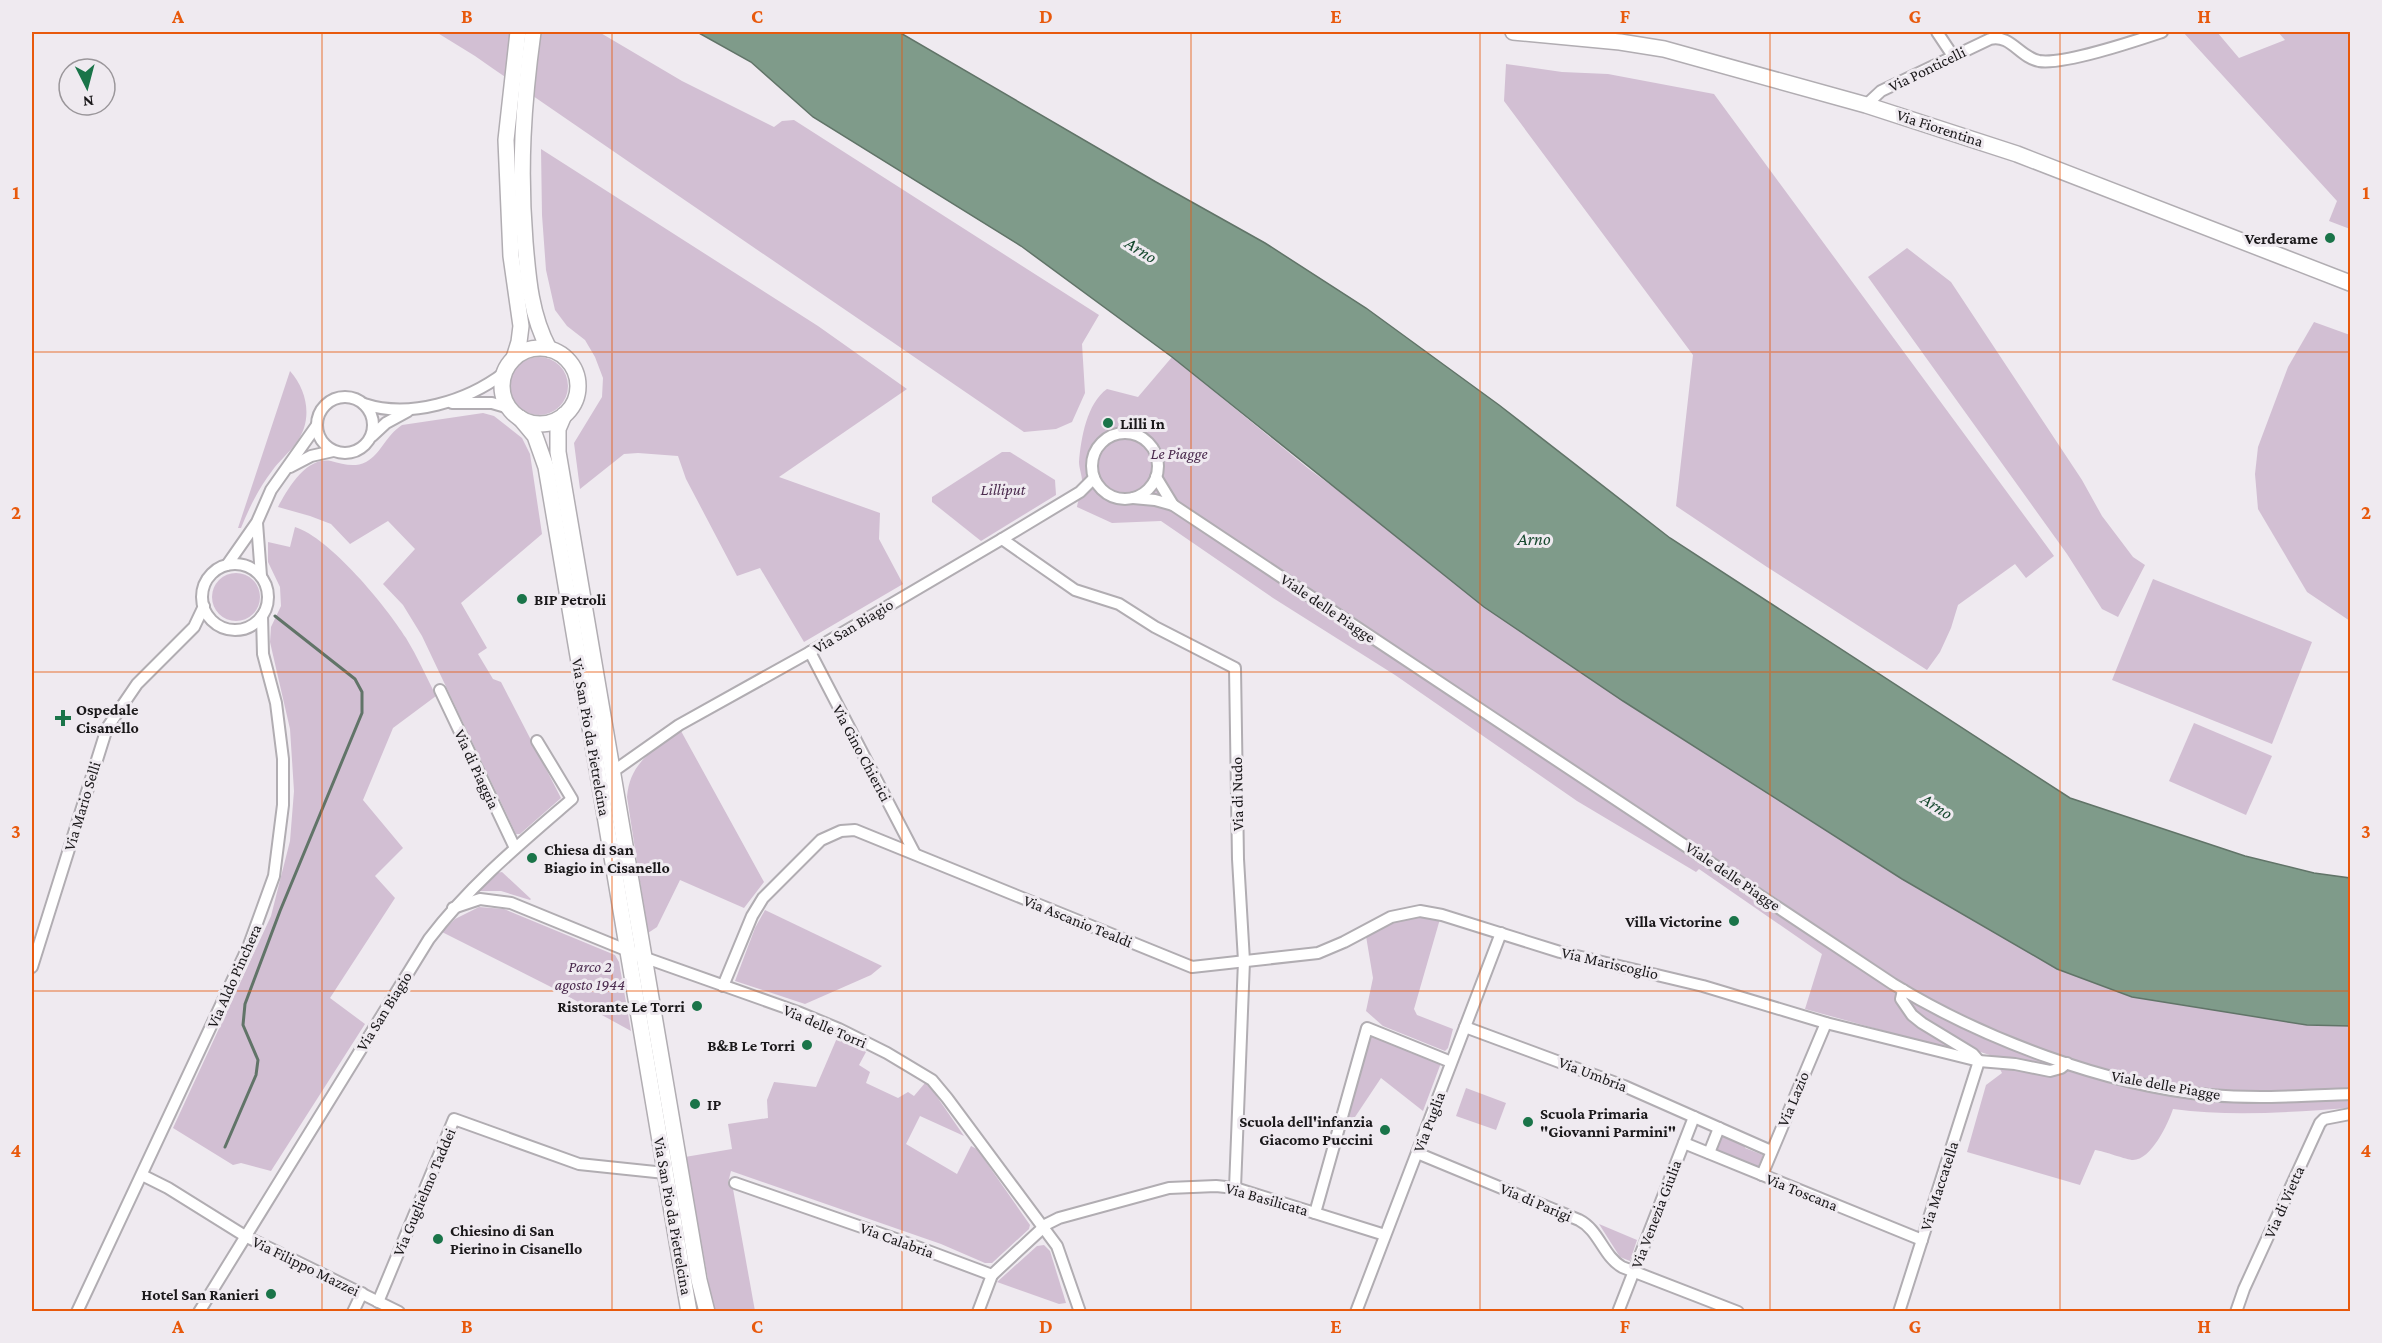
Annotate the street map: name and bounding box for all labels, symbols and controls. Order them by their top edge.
text: A [171,5,185,27]
text: B [461,5,473,27]
text: C [751,5,763,27]
text: D [1039,5,1053,27]
text: E [1330,5,1342,27]
text: F [1620,5,1631,27]
text: G [1909,5,1922,27]
text: H [2197,5,2211,27]
street label: Via Ponticelli [1886,43,1968,95]
north arrow [57,57,117,117]
text: N [82,92,95,110]
street label: Via Fiorentina [1895,106,1986,150]
text: 1 [12,181,20,203]
text: 1 [2362,181,2370,203]
place label: Verderame [2244,230,2319,247]
marker: Verderame [2323,231,2337,245]
water label: Arno [1121,232,1161,267]
place label: Lilli In [1120,415,1165,432]
marker: Lilli In [1101,416,1115,430]
park label: Le Piagge [1150,445,1208,463]
park label: Lilliput [981,481,1026,499]
text: 2 [11,501,21,523]
text: 2 [2361,501,2371,523]
water label: Arno [1516,529,1551,549]
street label: Viale delle Piagge [1277,570,1379,647]
place label: BIP Petroli [534,591,606,608]
marker: BIP Petroli [515,592,529,606]
street label: Via San Biagio [810,595,897,657]
street label: Via San Pio da Pietrelcina [569,657,613,818]
place label: Ospedale Cisanello [76,701,139,736]
street label: Via Gino Chierici [829,702,895,804]
marker: Ospedale Cisanello [54,709,72,727]
street label: Via di Piaggia [450,727,503,812]
street label: Via di Nudo [1228,757,1246,831]
street label: Via Mario Selli [60,759,104,853]
water label: Arno [1917,788,1957,824]
text: 3 [11,820,21,842]
text: 3 [2361,820,2371,842]
street label: Viale delle Piagge [1682,838,1784,915]
place label: Chiesa di San Biagio in Cisanello [544,841,670,876]
marker: Chiesa di San Biagio in Cisanello [525,851,539,865]
street label: Via Ascanio Tealdi [1021,891,1135,951]
place label: Villa Victorine [1624,913,1723,930]
marker: Villa Victorine [1727,914,1741,928]
street label: Via Aldo Pinchera [203,921,265,1031]
street label: Via Mariscoglio [1560,944,1660,983]
park label: Parco 2 agosto 1944 [555,958,625,994]
street label: Via San Biagio [353,968,416,1054]
place label: Ristorante Le Torri [557,998,685,1015]
marker: Ristorante Le Torri [690,999,704,1013]
street label: Via delle Torri [781,1001,869,1051]
place label: B&B Le Torri [707,1037,795,1054]
marker: B&B Le Torri [800,1038,814,1052]
street label: Via Umbria [1556,1053,1630,1095]
street label: Viale delle Piagge [2110,1067,2222,1104]
street label: Via Lazio [1774,1069,1812,1129]
street label: Via Puglia [1410,1089,1449,1155]
place label: IP [707,1096,721,1113]
marker: IP [688,1097,702,1111]
place label: Scuola Primaria "Giovanni Parmini" [1540,1105,1676,1140]
place label: Scuola dell'infanzia Giacomo Puccini [1239,1113,1373,1148]
marker: Scuola Primaria "Giovanni Parmini" [1521,1115,1535,1129]
marker: Scuola dell'infanzia Giacomo Puccini [1378,1123,1392,1137]
street label: Via Guglielmo Taddei [389,1126,459,1259]
street label: Via San Pio da Pietrelcina [651,1136,695,1297]
text: 4 [11,1139,22,1161]
street label: Via Maccatella [1917,1139,1962,1233]
text: 4 [2361,1139,2372,1161]
street label: Via Venezia Giulia [1628,1157,1685,1271]
street label: Via di Vietta [2261,1163,2308,1241]
street label: Via Toscana [1764,1170,1841,1214]
street label: Via Basilicata [1224,1179,1311,1219]
street label: Via di Parigi [1497,1179,1574,1226]
street label: Via Calabria [858,1219,937,1261]
place label: Chiesino di San Pierino in Cisanello [450,1222,582,1257]
marker: Chiesino di San Pierino in Cisanello [431,1232,445,1246]
street label: Via Filippo Mazzei [249,1233,362,1300]
place label: Hotel San Ranieri [141,1286,259,1303]
marker: Hotel San Ranieri [264,1287,278,1301]
text: A [171,1315,185,1337]
text: B [461,1315,473,1337]
text: C [751,1315,763,1337]
text: D [1039,1315,1053,1337]
text: E [1330,1315,1342,1337]
text: F [1620,1315,1631,1337]
text: G [1909,1315,1922,1337]
text: H [2197,1315,2211,1337]

